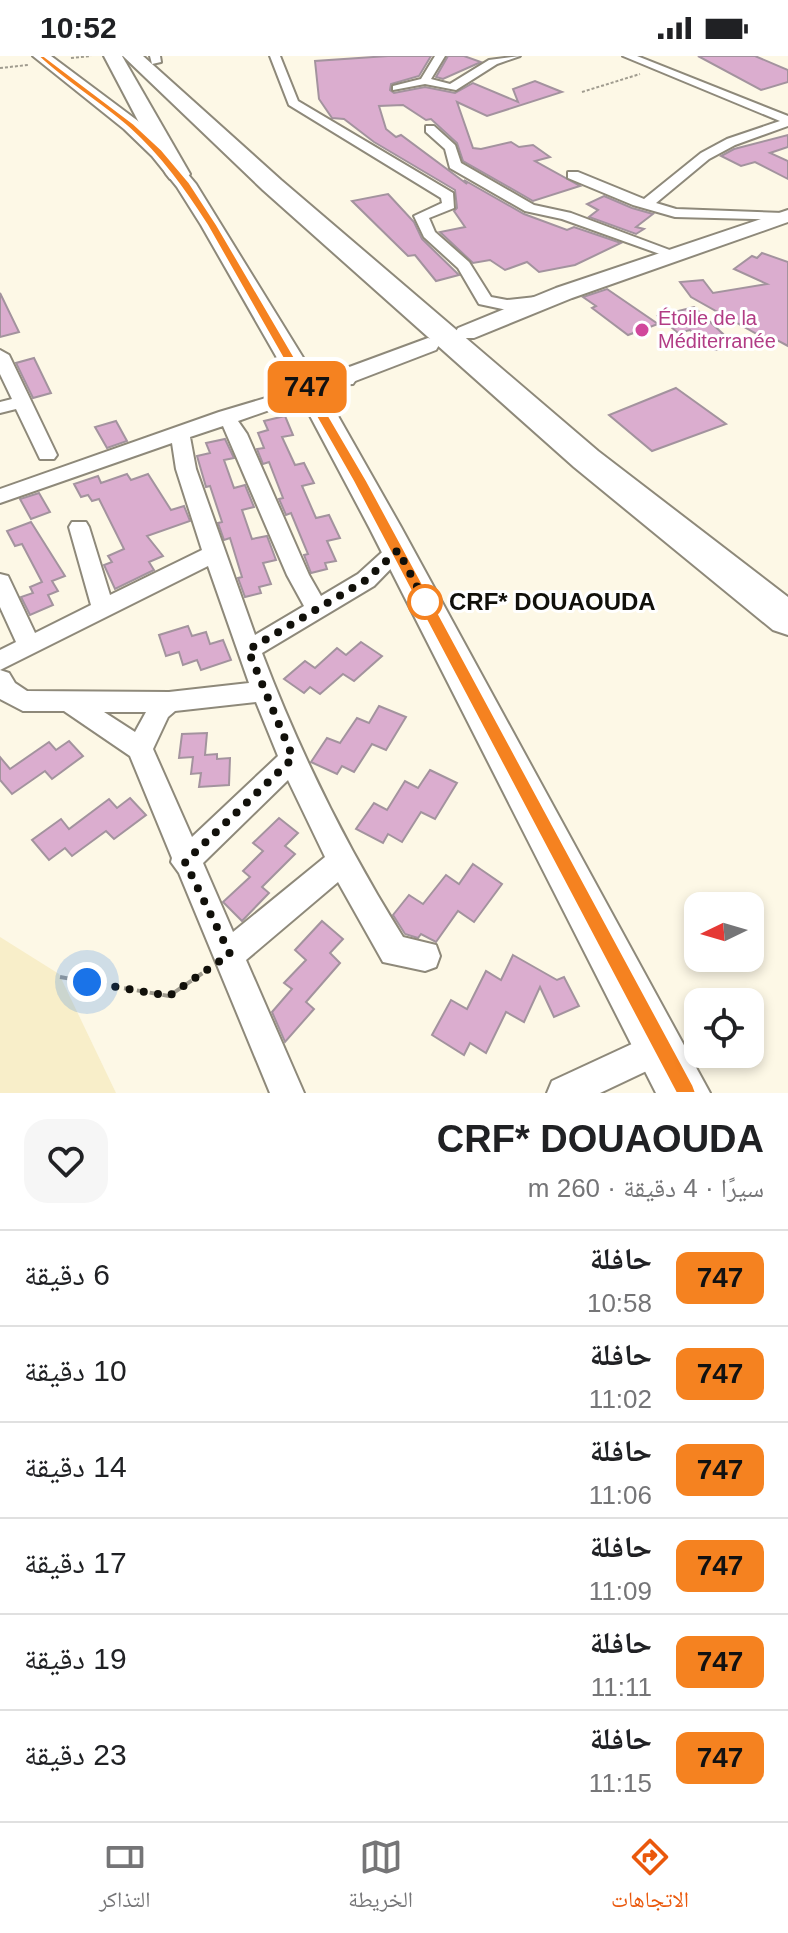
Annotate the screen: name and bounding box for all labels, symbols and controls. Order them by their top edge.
text: 10:52 [40,11,117,44]
place label: Étoile de la Méditerranée [658,307,776,352]
marker: Étoile de la Méditerranée [633,321,651,339]
line badge: 747 [261,361,353,413]
text: 747 [284,371,330,402]
marker: CRF* DOUAOUDA [408,585,442,619]
place label: CRF* DOUAOUDA [449,588,656,615]
north arrow [684,892,764,972]
map controls [684,892,764,1068]
your location [67,962,107,1002]
button: locate [684,988,764,1068]
text: CRF* DOUAOUDA [437,1118,764,1160]
button: heart [24,1119,108,1203]
text: سيرًا · 4 دقيقة · 260 m [528,1173,764,1203]
text: حافلة [590,1242,652,1275]
text: 6 دقيقة [24,1258,110,1291]
text: 747 [697,1262,743,1293]
text: 10:58 [587,1288,652,1318]
text: حافلة [590,1338,652,1371]
text: 10 دقيقة [24,1354,127,1387]
text: 747 [697,1358,743,1389]
text: 11:02 [589,1384,652,1414]
text: حافلة [590,1434,652,1467]
text: 14 دقيقة [24,1450,127,1483]
text: 747 [697,1454,743,1485]
text: 11:06 [589,1480,652,1510]
text: حافلة [590,1530,652,1563]
text: 17 دقيقة [24,1546,127,1579]
text: 747 [697,1550,743,1581]
text: 11:09 [589,1576,652,1606]
text: حافلة [590,1626,652,1659]
text: 19 دقيقة [24,1642,127,1675]
text: 747 [697,1646,743,1677]
text: 11:11 [591,1672,652,1702]
text: حافلة [590,1722,652,1755]
text: 23 دقيقة [24,1738,127,1771]
text: 747 [697,1742,743,1773]
text: 11:15 [589,1768,652,1798]
tab: التذاكر [99,1835,150,1921]
tab: الخريطة [348,1835,413,1921]
tab: الاتجاهات [611,1835,689,1921]

